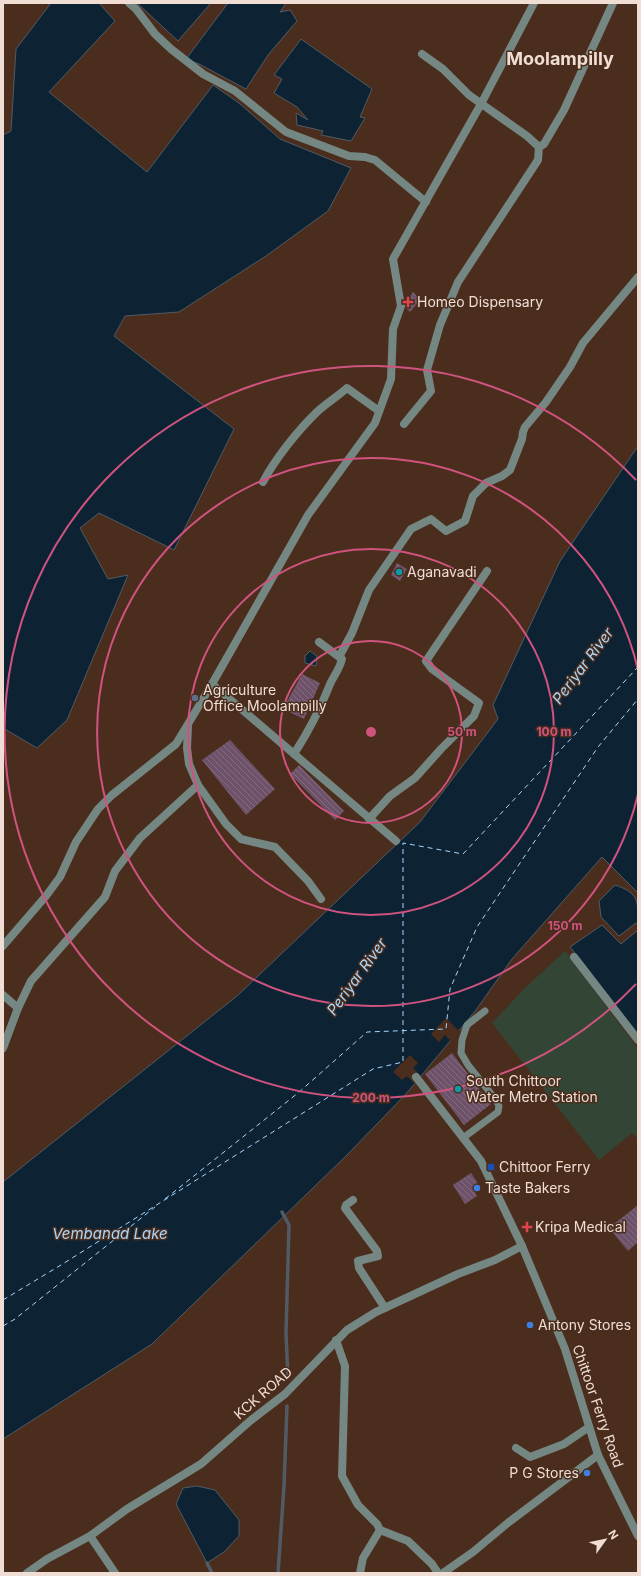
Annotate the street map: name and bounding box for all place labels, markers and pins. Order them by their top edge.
place label: Homeo Dispensary [417,293,543,310]
marker: Homeo Dispensary [402,296,414,308]
place label: Aganavadi [407,563,477,580]
marker: Aganavadi [394,567,404,577]
place label: Agriculture Office Moolampilly [203,681,327,714]
marker: Agriculture Office Moolampilly [190,693,200,703]
centre of rings [364,725,378,739]
place label: South Chittoor Water Metro Station [466,1072,598,1105]
marker: South Chittoor Water Metro Station [453,1084,463,1094]
place label: Chittoor Ferry [499,1158,590,1175]
marker: Chittoor Ferry [486,1162,496,1172]
place label: Taste Bakers [485,1179,570,1196]
marker: Taste Bakers [472,1183,482,1193]
place label: Kripa Medical [535,1218,626,1235]
marker: Kripa Medical [522,1222,532,1232]
place label: Antony Stores [538,1316,631,1333]
marker: Antony Stores [525,1320,535,1330]
place label: P G Stores [509,1464,579,1481]
marker: P G Stores [582,1468,592,1478]

